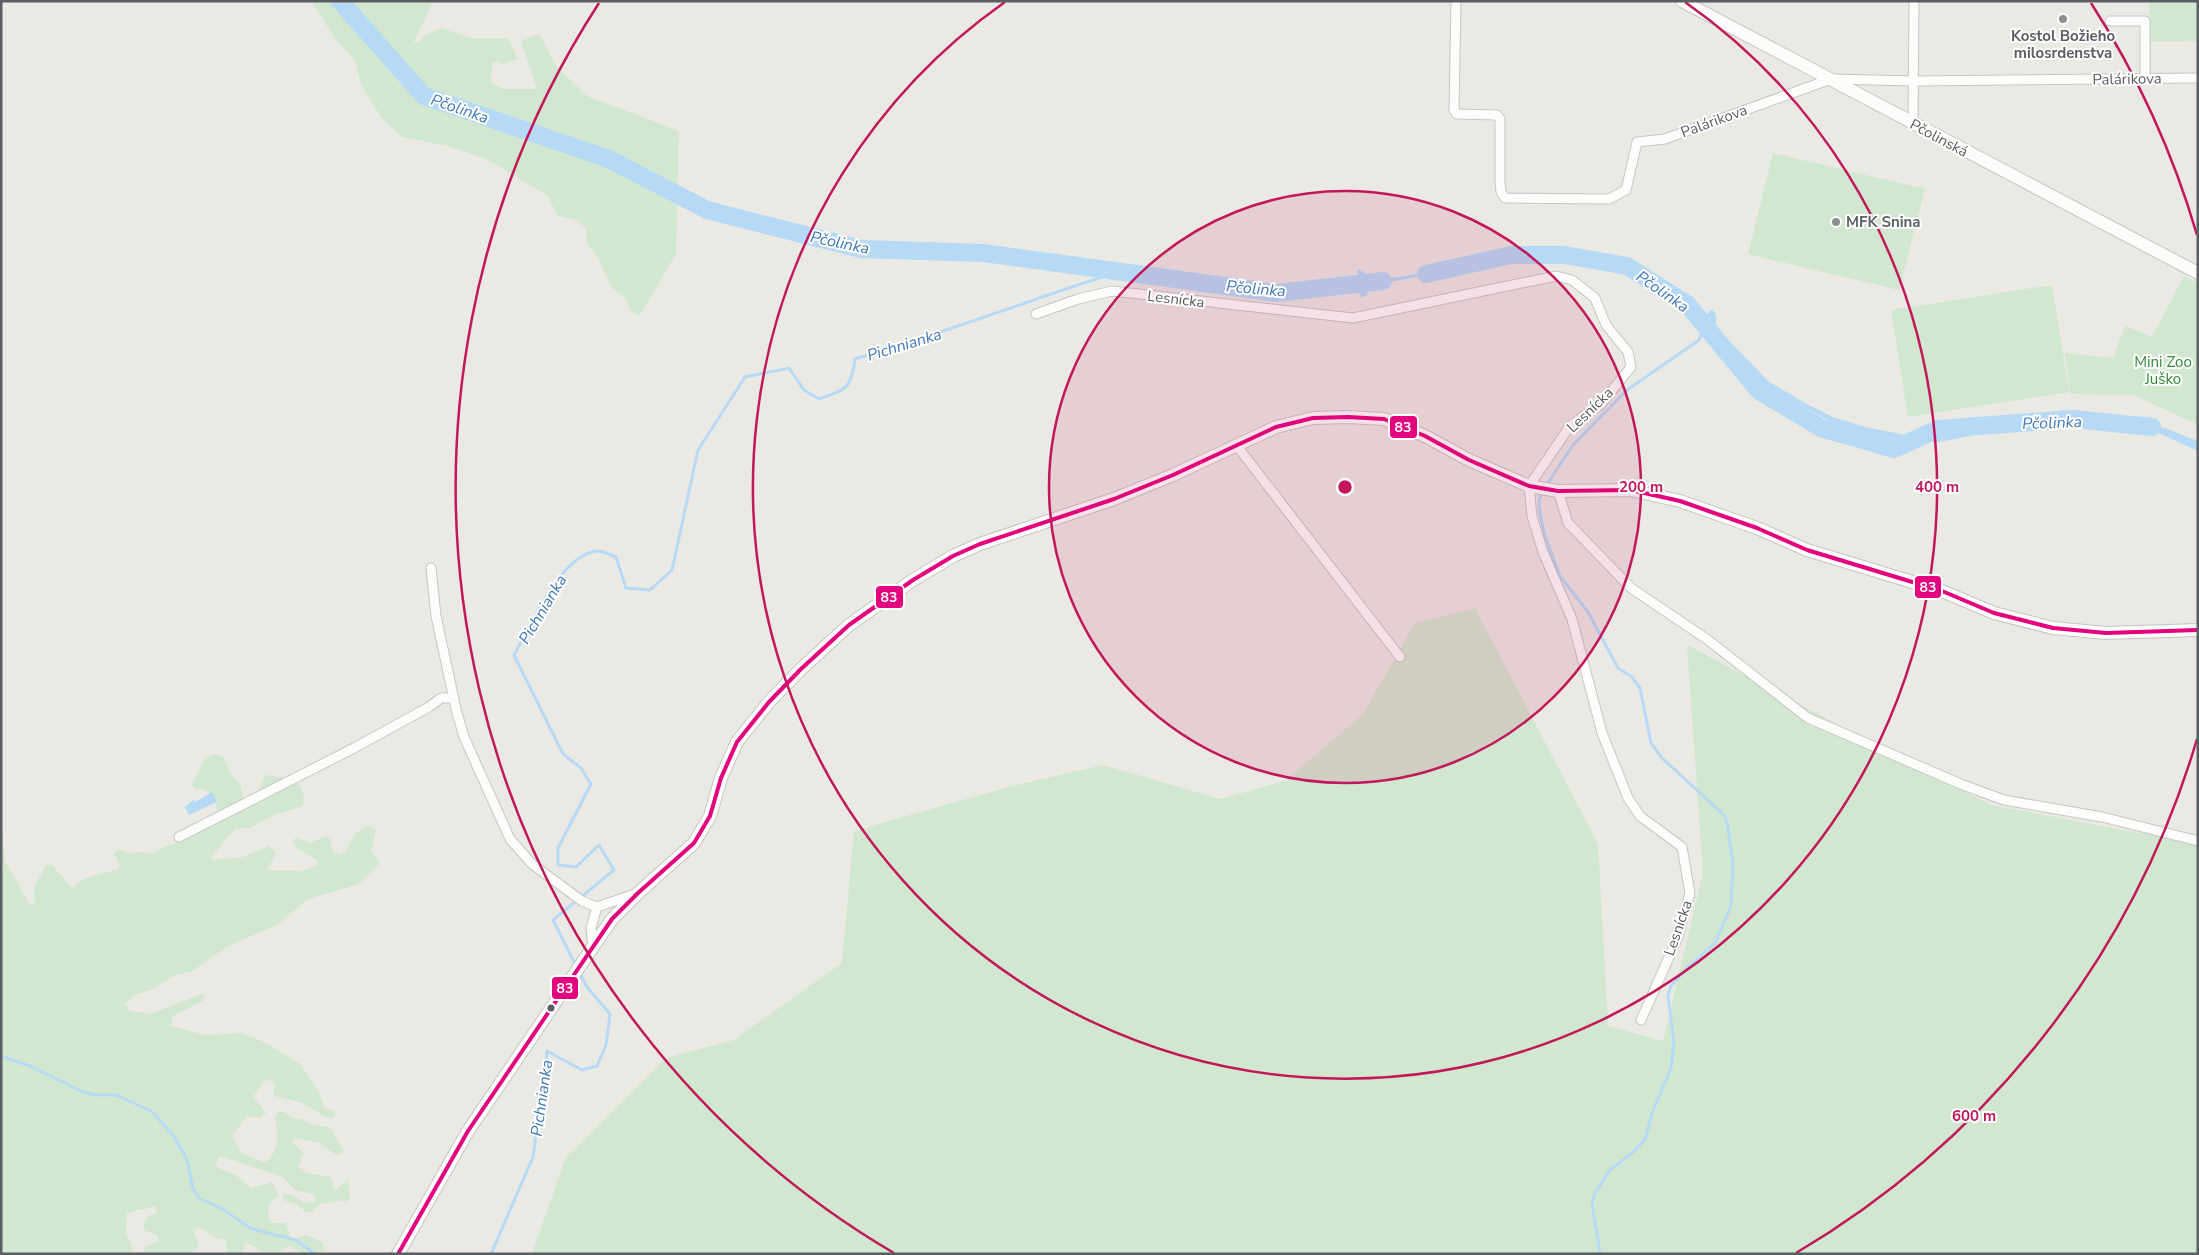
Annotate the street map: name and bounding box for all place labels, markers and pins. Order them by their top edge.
marker: Kostol Božieho milosrdenstva [2057,13,2069,25]
place label: Kostol Božieho milosrdenstva [2011,26,2115,63]
place label: MFK Snina [1846,212,1921,232]
marker: MFK Snina [1830,216,1842,228]
centre of rings [1336,478,1354,496]
unlabelled marker [546,1003,556,1013]

